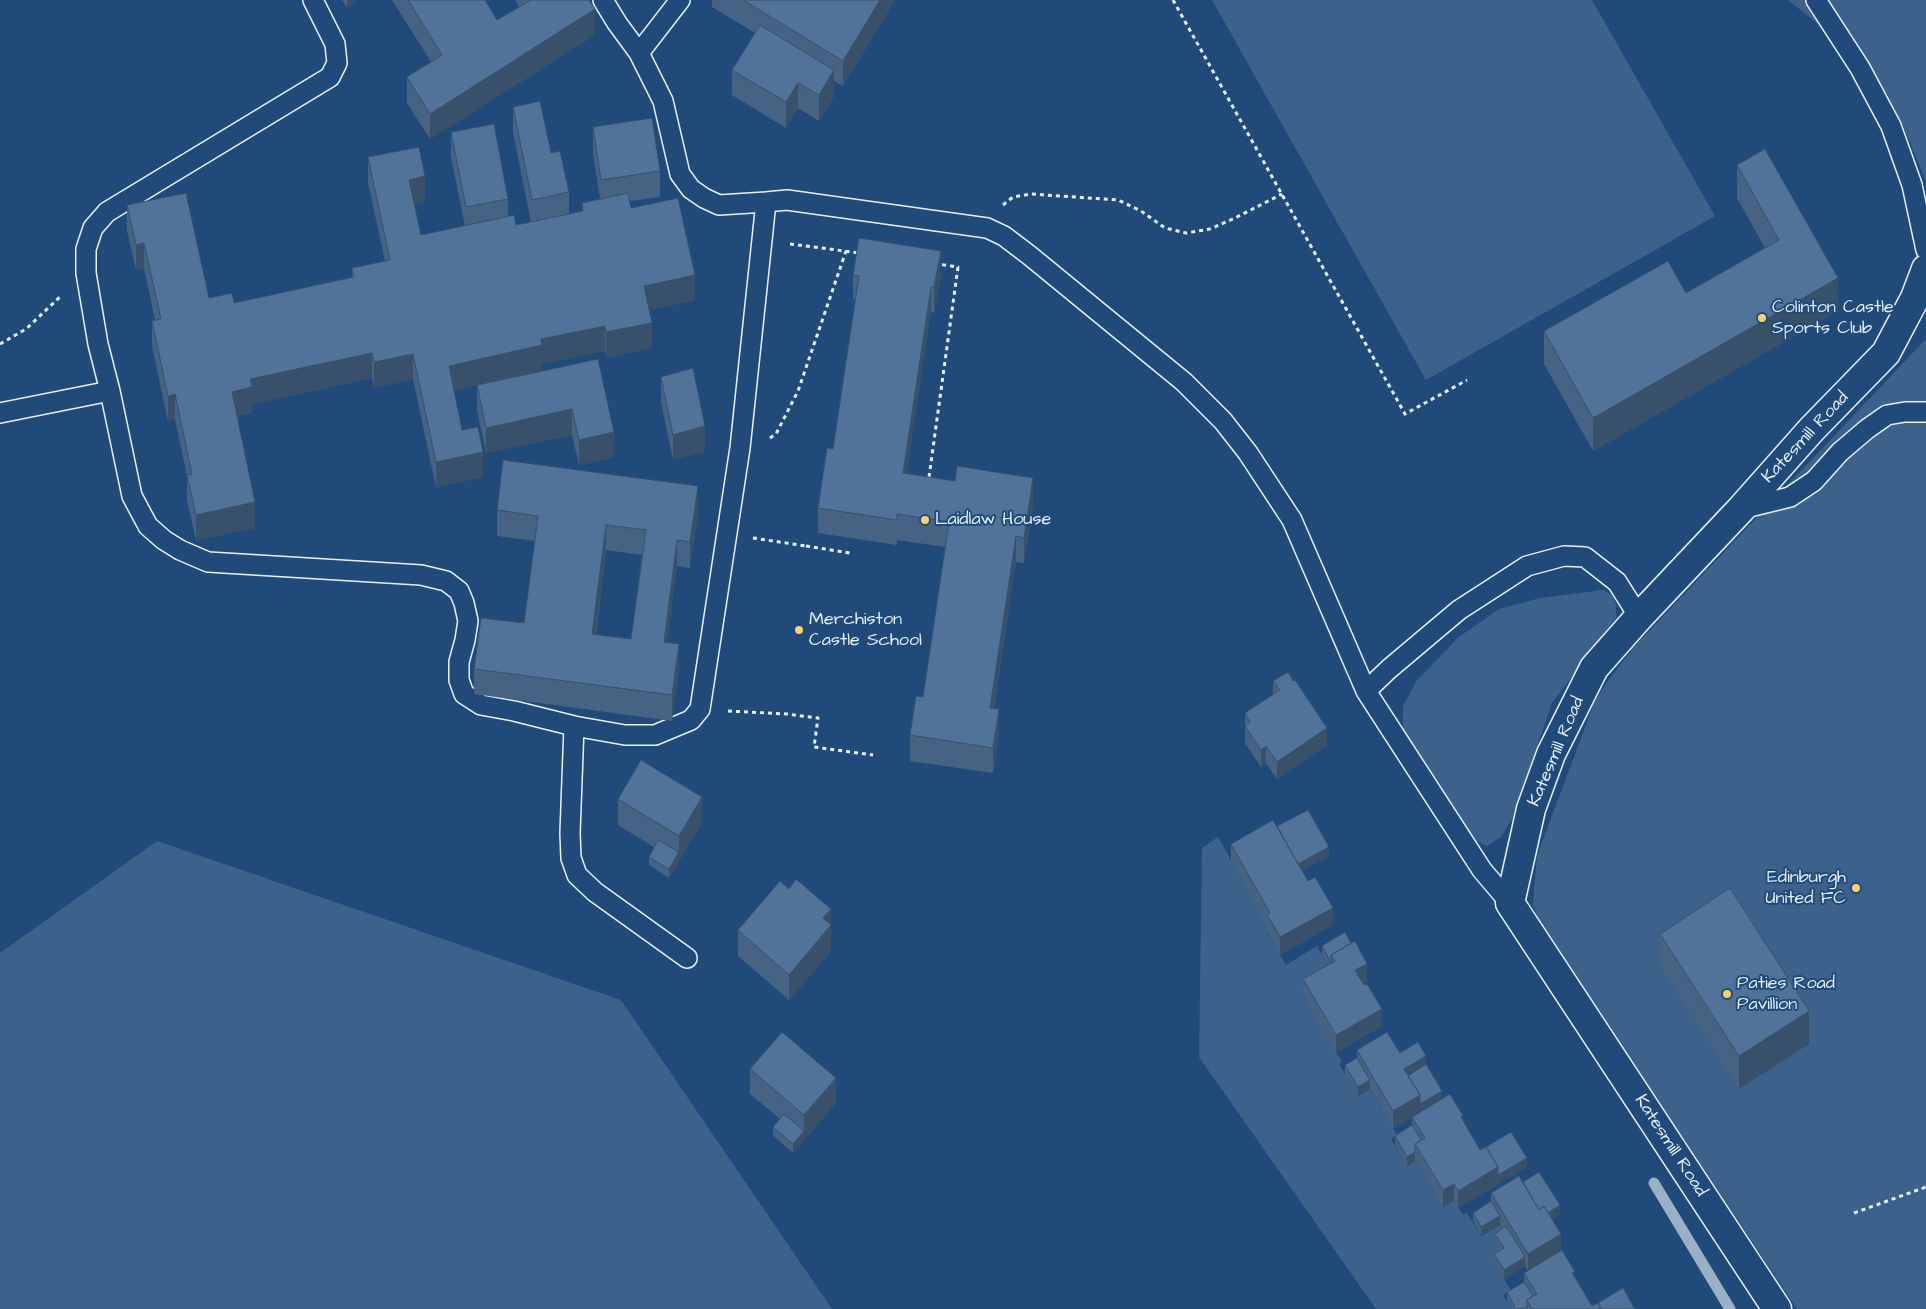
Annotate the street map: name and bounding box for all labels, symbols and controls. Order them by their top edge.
place label: Colinton Castle Sports Club [1772,297,1894,340]
marker: Colinton Castle Sports Club [1756,312,1768,324]
street label: Katesmill Road [1758,388,1854,488]
place label: Laidlaw House [935,509,1051,531]
marker: Laidlaw House [919,514,931,526]
place label: Merchiston Castle School [809,609,922,652]
marker: Merchiston Castle School [793,624,805,636]
street label: Katesmill Road [1524,694,1590,810]
place label: Edinburgh United FC [1766,867,1846,910]
marker: Edinburgh United FC [1850,882,1862,894]
place label: Paties Road Pavillion [1737,973,1835,1016]
marker: Paties Road Pavillion [1721,988,1733,1000]
street label: Katesmill Road [1629,1091,1711,1201]

